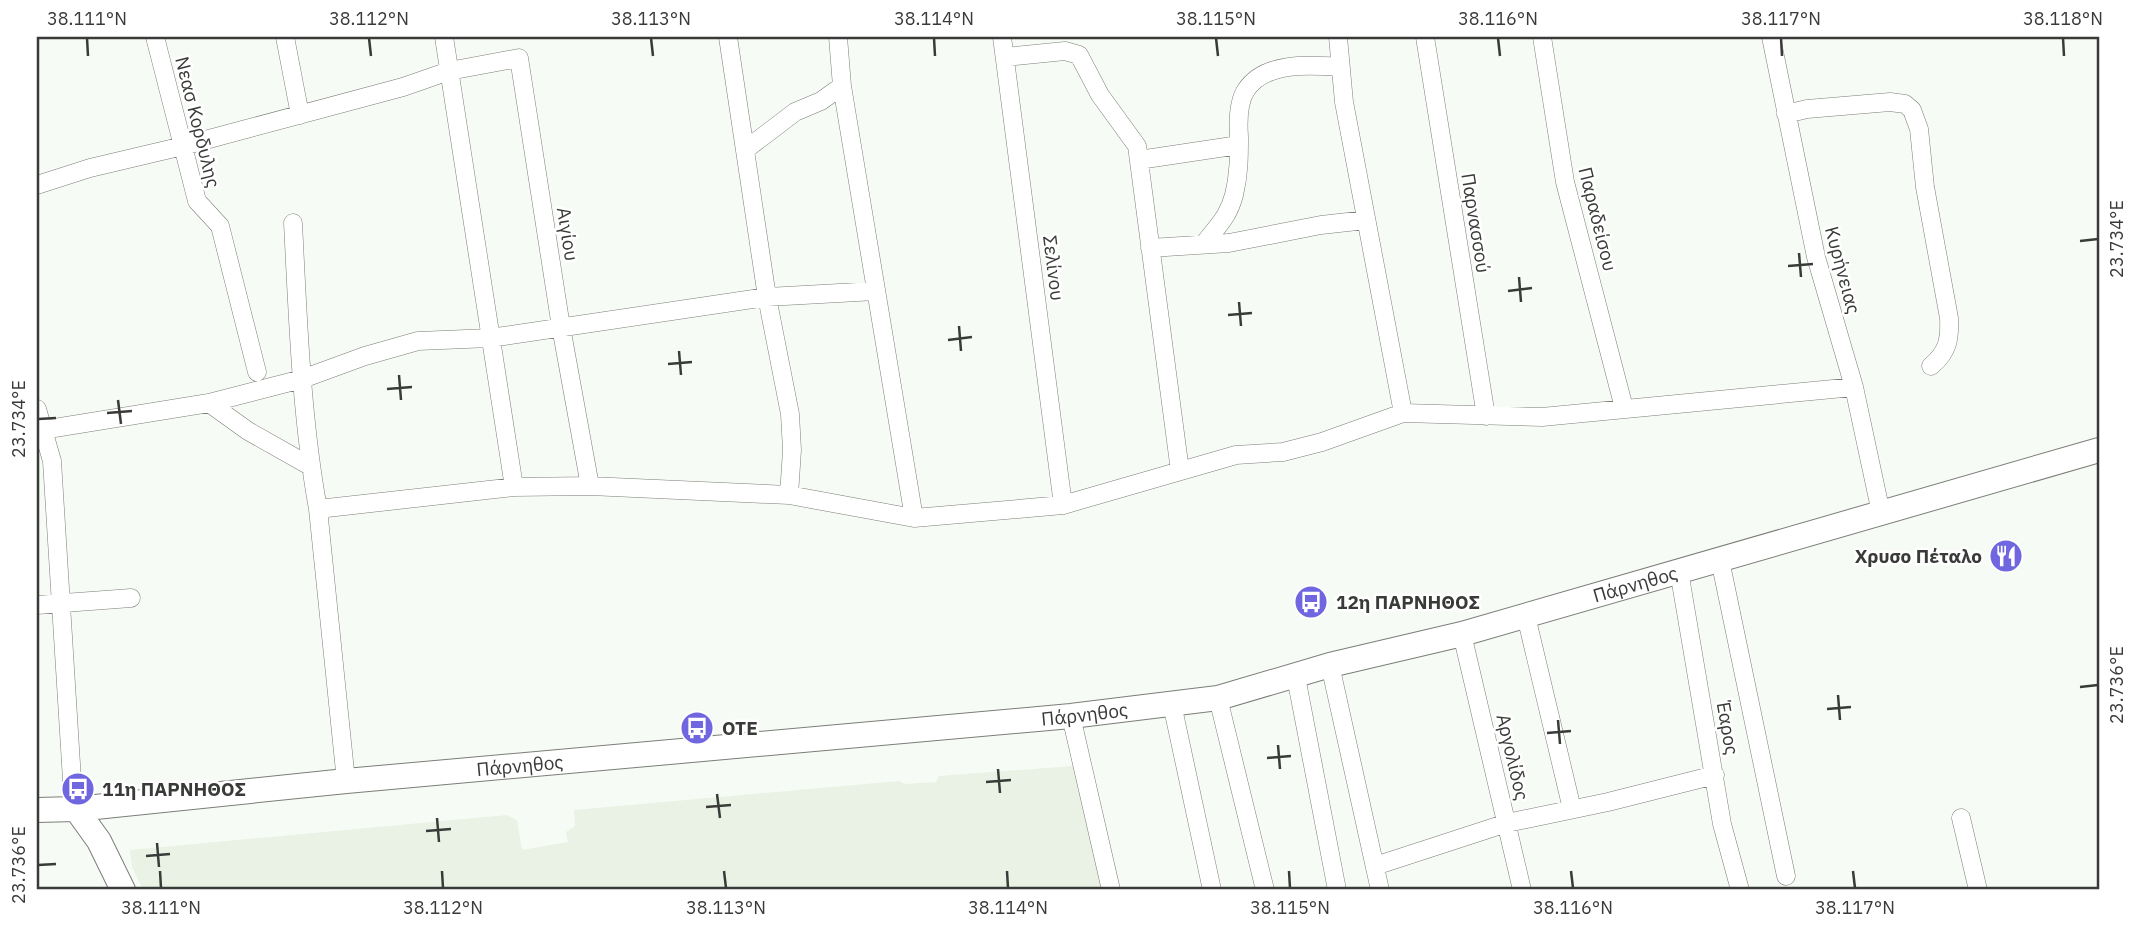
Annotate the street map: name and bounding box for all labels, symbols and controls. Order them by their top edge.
text: 38.111°N [47,7,127,30]
text: 38.112°N [329,7,409,30]
text: 38.113°N [611,7,691,30]
text: 38.114°N [894,7,974,30]
text: 38.115°N [1176,7,1256,30]
text: 38.116°N [1458,7,1538,30]
text: 38.117°N [1741,7,1821,30]
text: 38.118°N [2023,7,2103,30]
street label: Νεασ Κορδυλης [170,54,226,190]
street label: Παραδείσου [1573,164,1623,274]
street label: Παρνασσού [1456,171,1496,275]
text: 23.734°E [2105,200,2128,278]
street label: Αιγίου [552,205,584,263]
street label: Κυρήνειας [1820,224,1866,316]
street label: Σελίνου [1038,234,1070,302]
text: 23.734°E [7,380,30,458]
restaurant icon: Χρυσο Πέταλο [1987,537,2025,575]
place label: Χρυσο Πέταλο [1855,544,1982,568]
street label: Πάρνηθος [1590,560,1680,608]
bus stop icon: 12η ΠΑΡΝΗΘΟΣ [1292,583,1330,621]
place label: 12η ΠΑΡΝΗΘΟΣ [1336,590,1480,614]
text: 23.736°E [2105,646,2128,724]
street label: Πάρνηθος [1040,697,1129,731]
street label: Έαρος [1711,698,1745,757]
bus stop icon: ΟΤΕ [678,709,716,747]
street label: Αργολίδος [1491,711,1535,803]
place label: ΟΤΕ [722,716,758,740]
street label: Πάρνηθος [475,750,564,781]
bus stop icon: 11η ΠΑΡΝΗΘΟΣ [59,770,97,808]
place label: 11η ΠΑΡΝΗΘΟΣ [102,777,246,801]
text: 23.736°E [7,826,30,904]
text: 38.111°N [121,896,201,919]
text: 38.112°N [403,896,483,919]
text: 38.113°N [686,896,766,919]
text: 38.114°N [968,896,1048,919]
text: 38.115°N [1250,896,1330,919]
text: 38.116°N [1533,896,1613,919]
text: 38.117°N [1815,896,1895,919]

